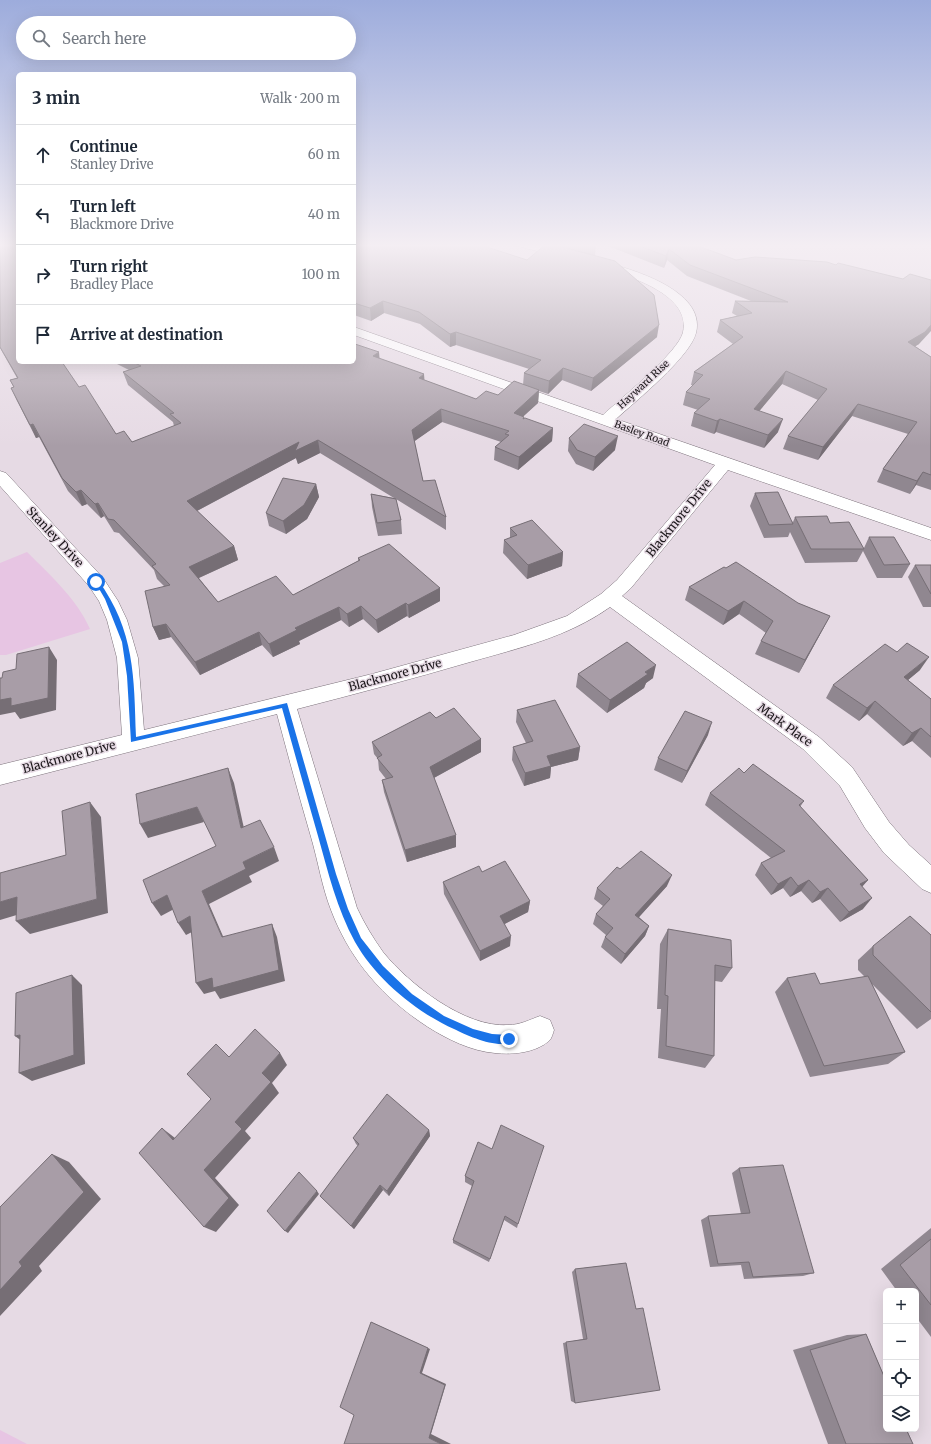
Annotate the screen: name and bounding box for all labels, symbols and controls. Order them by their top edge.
search box [16,16,356,60]
icon: search [30,27,52,49]
text: Search here [62,29,146,48]
text: 3 min [32,87,80,109]
text: Walk · 200 m [260,90,340,107]
text: Continue [70,137,138,156]
icon: ahead [32,144,54,166]
text: 60 m [308,146,340,163]
text: Stanley Drive [70,156,154,173]
text: Turn left [70,197,136,216]
icon: left [32,204,54,226]
text: 40 m [308,206,340,223]
text: Blackmore Drive [70,216,174,233]
text: Turn right [70,257,148,276]
icon: right [32,264,54,286]
text: 100 m [302,266,340,283]
text: Bradley Place [70,276,153,293]
icon: arrive [32,324,54,346]
text: Arrive at destination [70,325,223,344]
street label: Hayward Rise [615,357,672,412]
street label: Basley Road [612,417,671,449]
street label: Blackmore Drive [643,476,715,560]
street label: Stanley Drive [24,503,87,570]
route start [87,573,105,591]
street label: Blackmore Drive [347,655,443,694]
street label: Mark Place [755,700,816,749]
street label: Blackmore Drive [21,737,117,776]
route end [500,1030,518,1048]
map controls [883,1288,919,1432]
button: + [883,1288,919,1324]
button: − [883,1324,919,1360]
button: locate [883,1360,919,1396]
button: layers [883,1396,919,1432]

